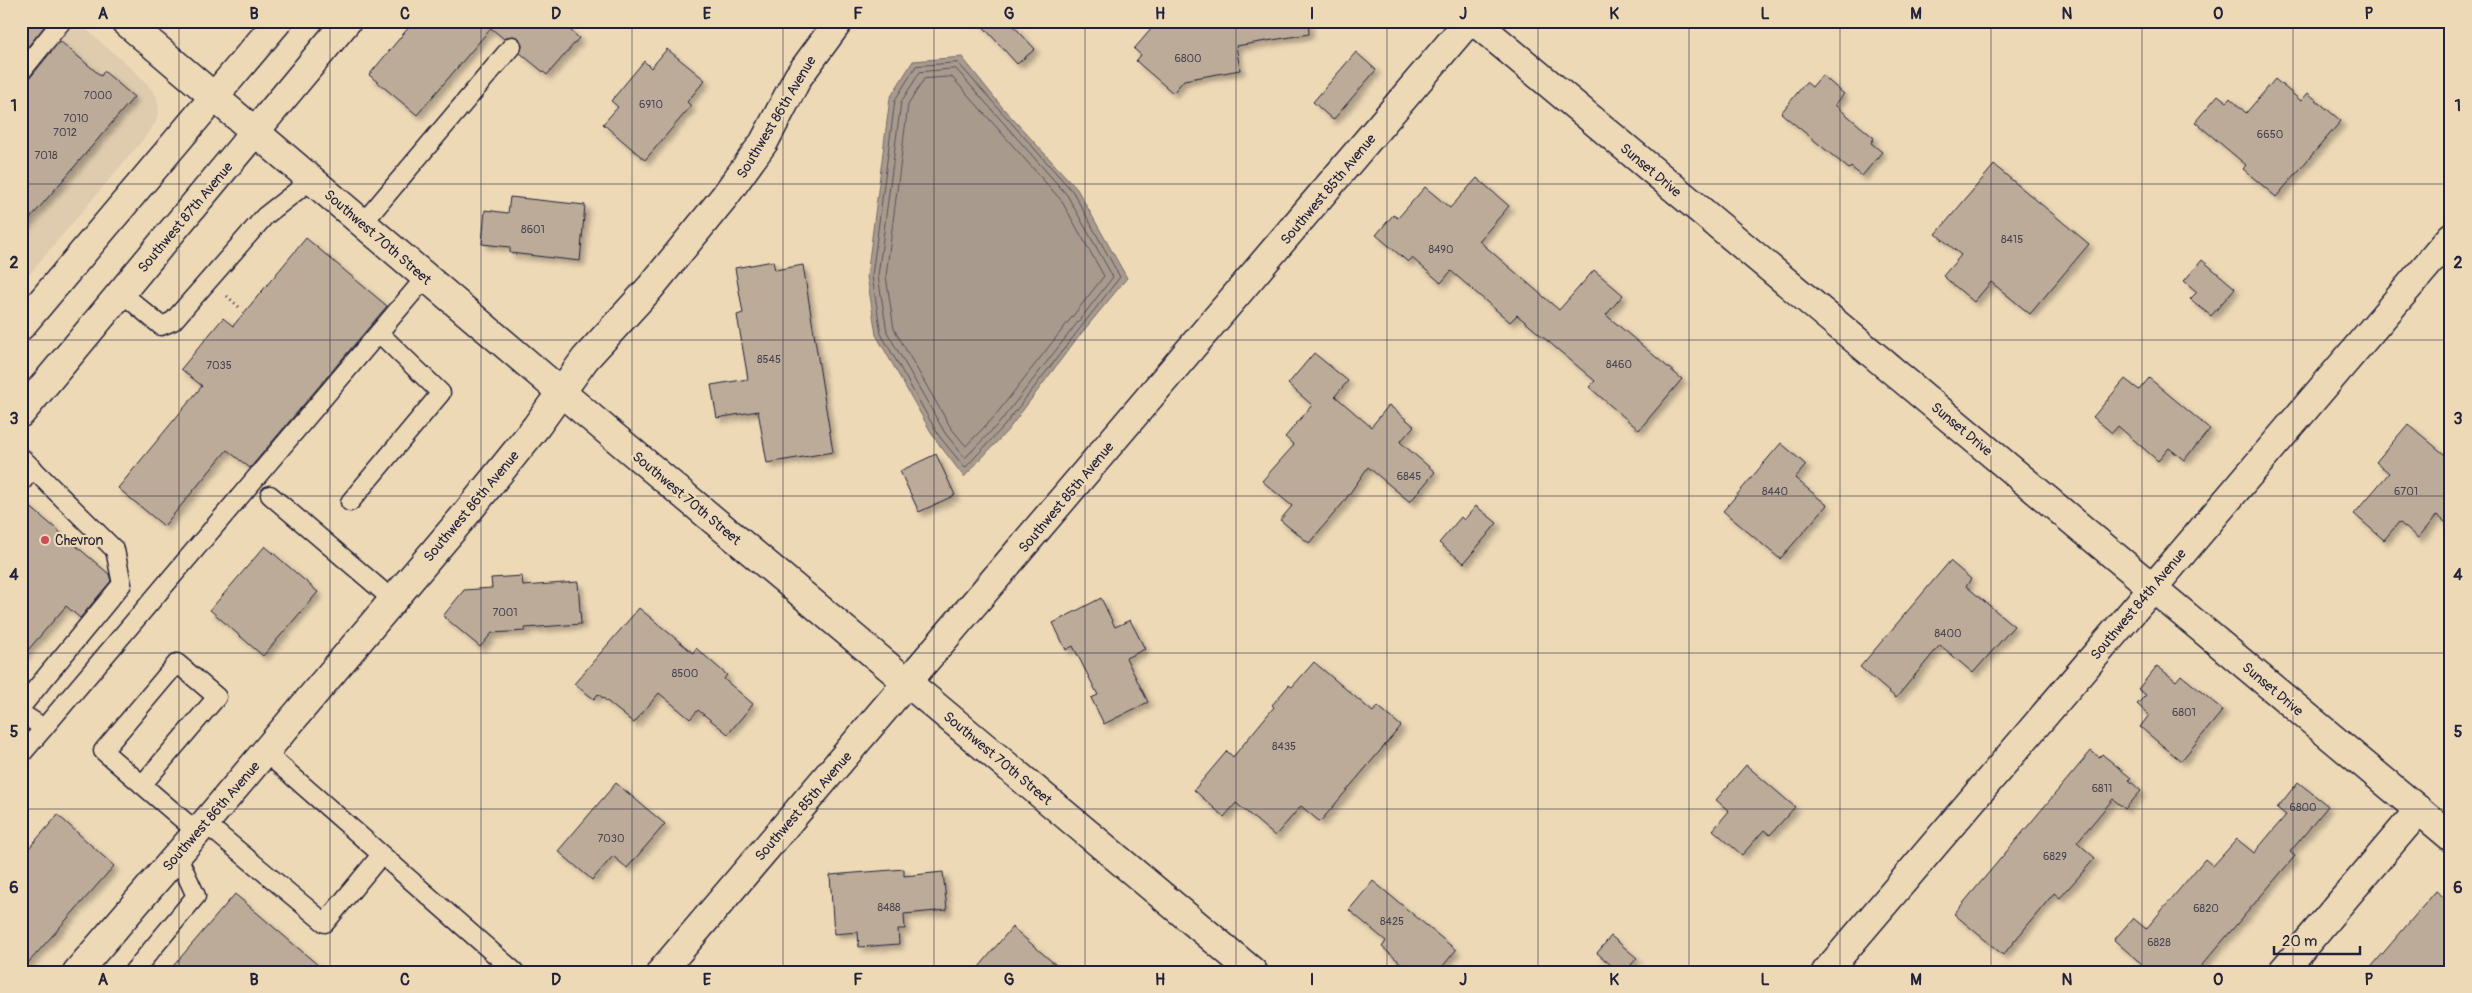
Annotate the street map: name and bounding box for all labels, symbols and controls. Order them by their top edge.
text: A [98,4,109,24]
text: B [249,4,259,24]
text: C [400,4,410,24]
text: D [551,4,561,24]
text: E [703,4,712,24]
text: F [853,4,863,24]
text: G [1004,4,1015,24]
text: H [1155,4,1165,24]
text: I [1310,4,1314,24]
text: J [1459,4,1467,24]
text: K [1609,4,1619,24]
text: L [1760,4,1770,24]
text: M [1910,4,1922,24]
text: N [2062,4,2073,24]
text: O [2213,4,2223,24]
text: P [2365,4,2374,24]
house number: 6800 [1175,52,1201,65]
street label: Southwest 86th Avenue [733,53,820,182]
house number: 7000 [84,89,112,102]
text: 1 [11,96,17,116]
text: 1 [2455,96,2461,116]
house number: 6910 [639,98,663,111]
house number: 7010 [63,112,89,125]
house number: 7012 [53,126,77,139]
house number: 6650 [2257,128,2283,141]
street label: Southwest 85th Avenue [1277,130,1380,248]
street label: Sunset Drive [1617,140,1685,201]
house number: 7018 [34,149,58,162]
street label: Southwest 87th Avenue [134,159,237,276]
street label: Southwest 70th Street [321,186,435,289]
house number: 8601 [521,223,545,236]
house number: 8415 [2001,233,2023,246]
house number: 8490 [1428,243,1454,256]
text: 2 [10,253,19,273]
text: 2 [2454,253,2463,273]
house number: 8545 [757,353,781,366]
house number: 8460 [1606,358,1632,371]
house number: 7035 [206,359,232,372]
street label: Sunset Drive [1928,399,1996,460]
text: 3 [10,409,19,429]
text: 3 [2454,409,2463,429]
street label: Southwest 85th Avenue [1015,438,1118,556]
street label: Southwest 86th Avenue [420,447,523,565]
street label: Southwest 70th Street [629,448,745,549]
house number: 6845 [1397,470,1421,483]
house number: 8440 [1762,485,1788,498]
house number: 6701 [2394,485,2418,498]
place label: Chevron [55,532,104,549]
marker: Chevron [39,534,51,546]
street label: Southwest 84th Avenue [2087,545,2190,663]
text: 4 [9,565,19,585]
text: 4 [2453,565,2463,585]
house number: 7001 [492,606,518,619]
house number: 8400 [1935,627,1961,640]
street label: Sunset Drive [2239,659,2307,720]
house number: 8500 [672,667,698,680]
house number: 6801 [2172,706,2196,719]
street label: Southwest 70th Street [940,708,1056,809]
text: 5 [10,722,19,742]
text: 5 [2454,722,2463,742]
house number: 8435 [1272,740,1296,753]
street label: Southwest 85th Avenue [751,748,855,864]
street label: Southwest 86th Avenue [159,758,264,875]
house number: 6811 [2092,782,2112,795]
house number: 6800 [2290,801,2316,814]
house number: 7030 [598,832,624,845]
house number: 6829 [2043,850,2067,863]
text: 6 [9,878,19,898]
text: 6 [2453,878,2463,898]
house number: 8488 [877,901,901,914]
house number: 6820 [2193,902,2219,915]
house number: 8425 [1380,915,1404,928]
scale bar [2274,923,2361,955]
text: 20 m [2282,932,2317,951]
house number: 6828 [2147,936,2171,949]
text: A [98,970,109,990]
text: B [249,970,259,990]
text: C [400,970,410,990]
text: D [551,970,561,990]
text: E [703,970,712,990]
text: F [853,970,863,990]
text: G [1004,970,1015,990]
text: H [1155,970,1165,990]
text: I [1310,970,1314,990]
text: J [1459,970,1467,990]
text: K [1609,970,1619,990]
text: L [1760,970,1770,990]
text: M [1910,970,1922,990]
text: N [2062,970,2073,990]
text: O [2213,970,2223,990]
text: P [2365,970,2374,990]

